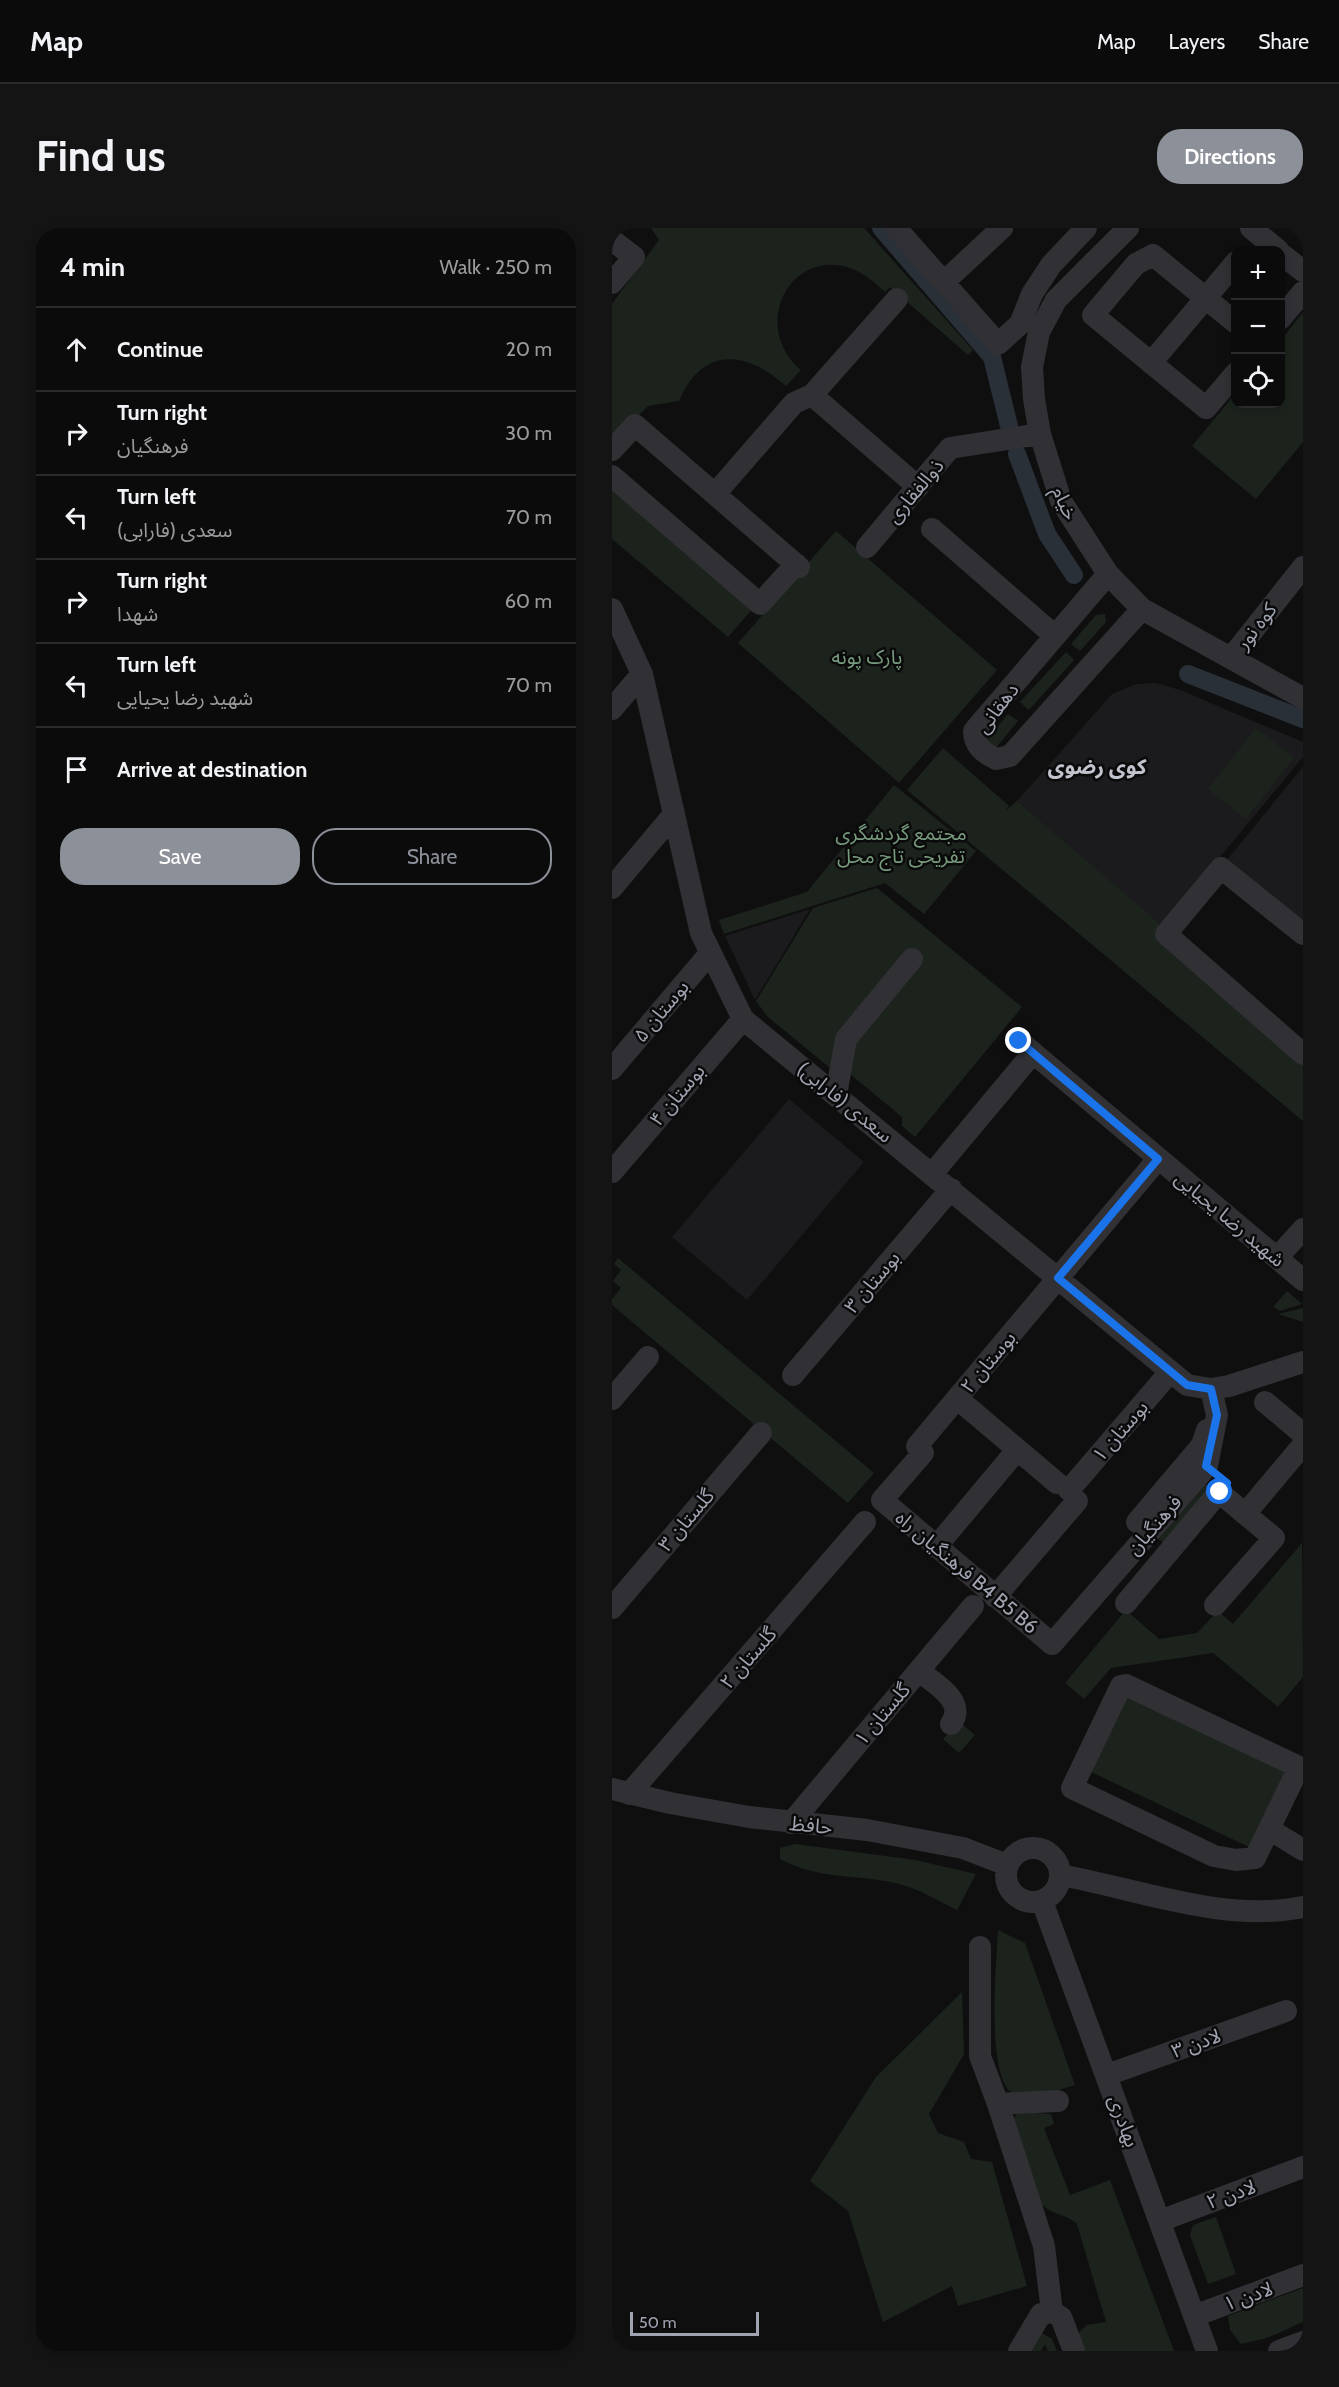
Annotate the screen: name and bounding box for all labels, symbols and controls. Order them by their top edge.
text: Map [30,24,83,58]
text: Map [1097,29,1136,54]
text: Layers [1169,29,1225,54]
text: Share [1258,29,1309,54]
button: Directions [1157,129,1303,184]
text: Find us [36,130,165,182]
map controls [1231,246,1285,408]
button: + [1231,246,1285,300]
text: 4 min [60,251,125,283]
text: Walk · 250 m [440,255,552,279]
button: − [1231,300,1285,354]
icon: ahead [60,333,93,366]
text: Continue [117,336,203,363]
text: 20 m [506,337,552,361]
button: locate [1231,354,1285,408]
text: Turn right [117,399,207,426]
icon: right [60,417,93,450]
text: 30 m [505,421,552,445]
text: فرهنگیان [117,434,189,458]
street label: ذوالفقاری [881,454,949,528]
street label: خیام [1044,482,1083,525]
text: Turn left [117,483,196,510]
icon: left [60,501,93,534]
text: 70 m [506,505,552,529]
text: سعدی (فارابی) [117,518,232,542]
text: Turn right [117,567,207,594]
icon: right [60,585,93,618]
text: 60 m [505,589,552,613]
street label: کوه نور [1230,597,1282,655]
text: شهدا [117,602,158,626]
park label: پارک پونه [832,645,902,670]
text: Turn left [117,651,196,678]
icon: left [60,669,93,702]
text: 70 m [506,673,552,697]
street label: دهقانی [970,678,1024,738]
text: شهید رضا یحیایی [117,686,253,710]
icon: arrive [60,753,93,786]
district label: کوی رضوی [1047,754,1147,779]
text: Arrive at destination [117,756,307,783]
park label: مجتمع گردشگری تفریحی تاج محل [835,821,967,871]
button: Save [60,828,300,885]
button: Share [312,828,552,885]
street label: بوستان ۵ [628,975,694,1047]
route end [1005,1027,1031,1053]
street label: سعدی (فارابی) [793,1056,897,1148]
street label: بوستان ۴ [644,1059,710,1131]
street label: شهید رضا یحیایی [1170,1166,1290,1272]
street label: بوستان ۳ [839,1246,905,1318]
street label: بوستان ۲ [955,1326,1021,1398]
street label: بوستان ۱ [1087,1395,1153,1467]
route start [1206,1478,1232,1504]
street label: گلستان ۳ [653,1483,720,1556]
street label: فرهنگیان [1121,1490,1187,1560]
street label: فرهنگیان راه B4 B5 B6 [891,1505,1043,1639]
street label: گلستان ۲ [715,1622,782,1694]
street label: گلستان ۱ [849,1677,916,1750]
street label: حافظ [788,1811,834,1839]
street label: لادن ۳ [1168,2023,1224,2063]
street label: بهادری [1104,2092,1144,2150]
street label: لادن ۲ [1203,2174,1259,2214]
street label: لادن ۱ [1220,2276,1276,2316]
scale bar [630,2309,759,2336]
text: 50 m [639,2313,676,2332]

